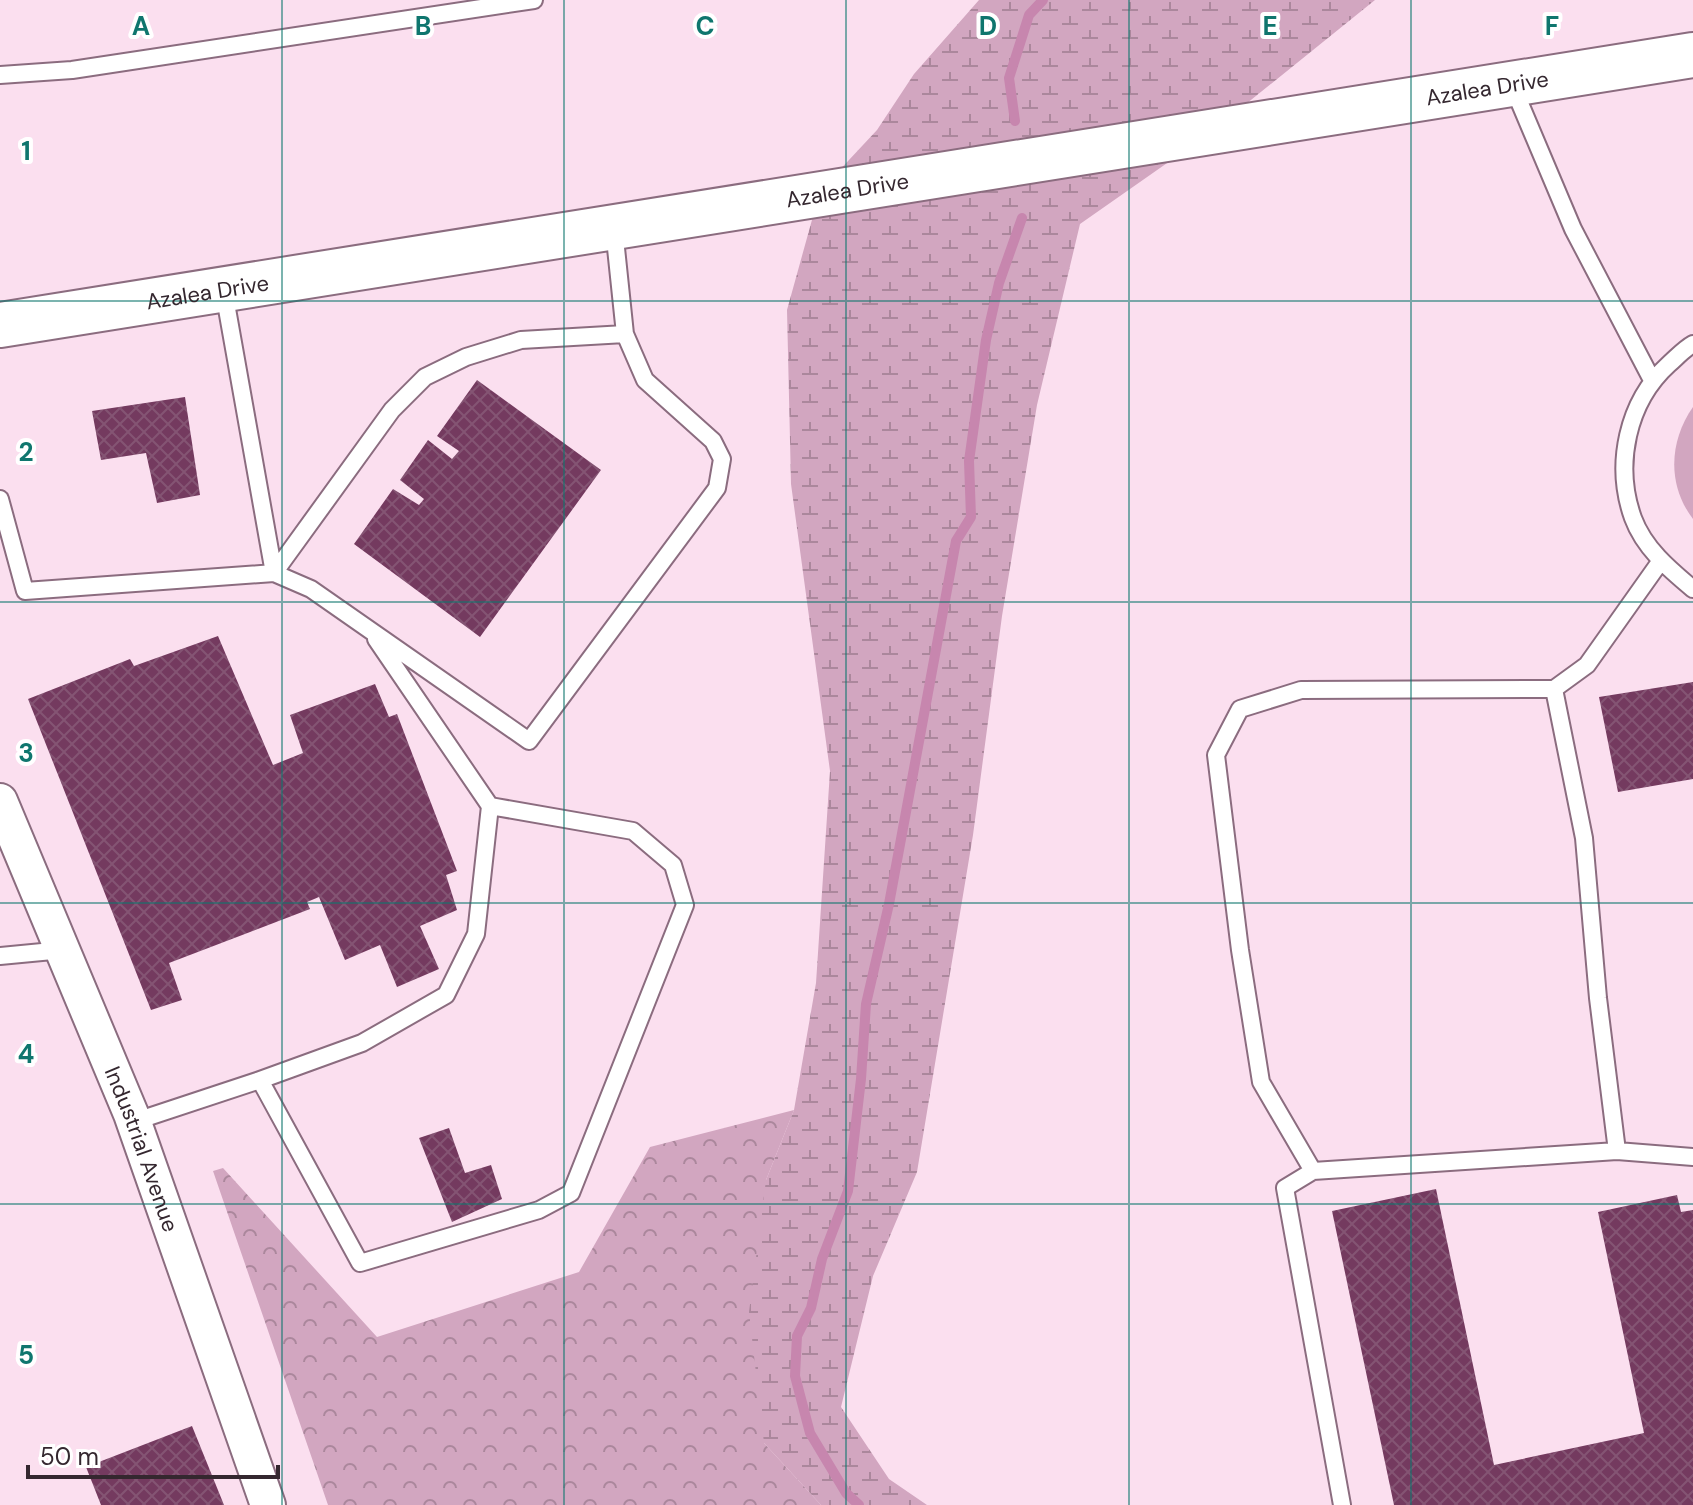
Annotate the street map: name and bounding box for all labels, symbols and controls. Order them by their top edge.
text: A [132,9,150,43]
text: B [415,9,431,43]
text: C [695,9,715,43]
text: D [979,9,997,43]
text: E [1262,9,1278,43]
text: F [1545,9,1559,43]
street label: Azalea Drive [1424,64,1551,112]
text: 1 [21,134,31,168]
street label: Azalea Drive [784,166,911,214]
street label: Azalea Drive [144,268,271,316]
text: 2 [18,435,34,469]
text: 3 [18,736,34,770]
text: 4 [18,1037,34,1071]
street label: Industrial Avenue [98,1062,186,1236]
text: 5 [18,1338,34,1372]
scale bar [28,1429,278,1479]
text: 50 m [40,1441,99,1472]

